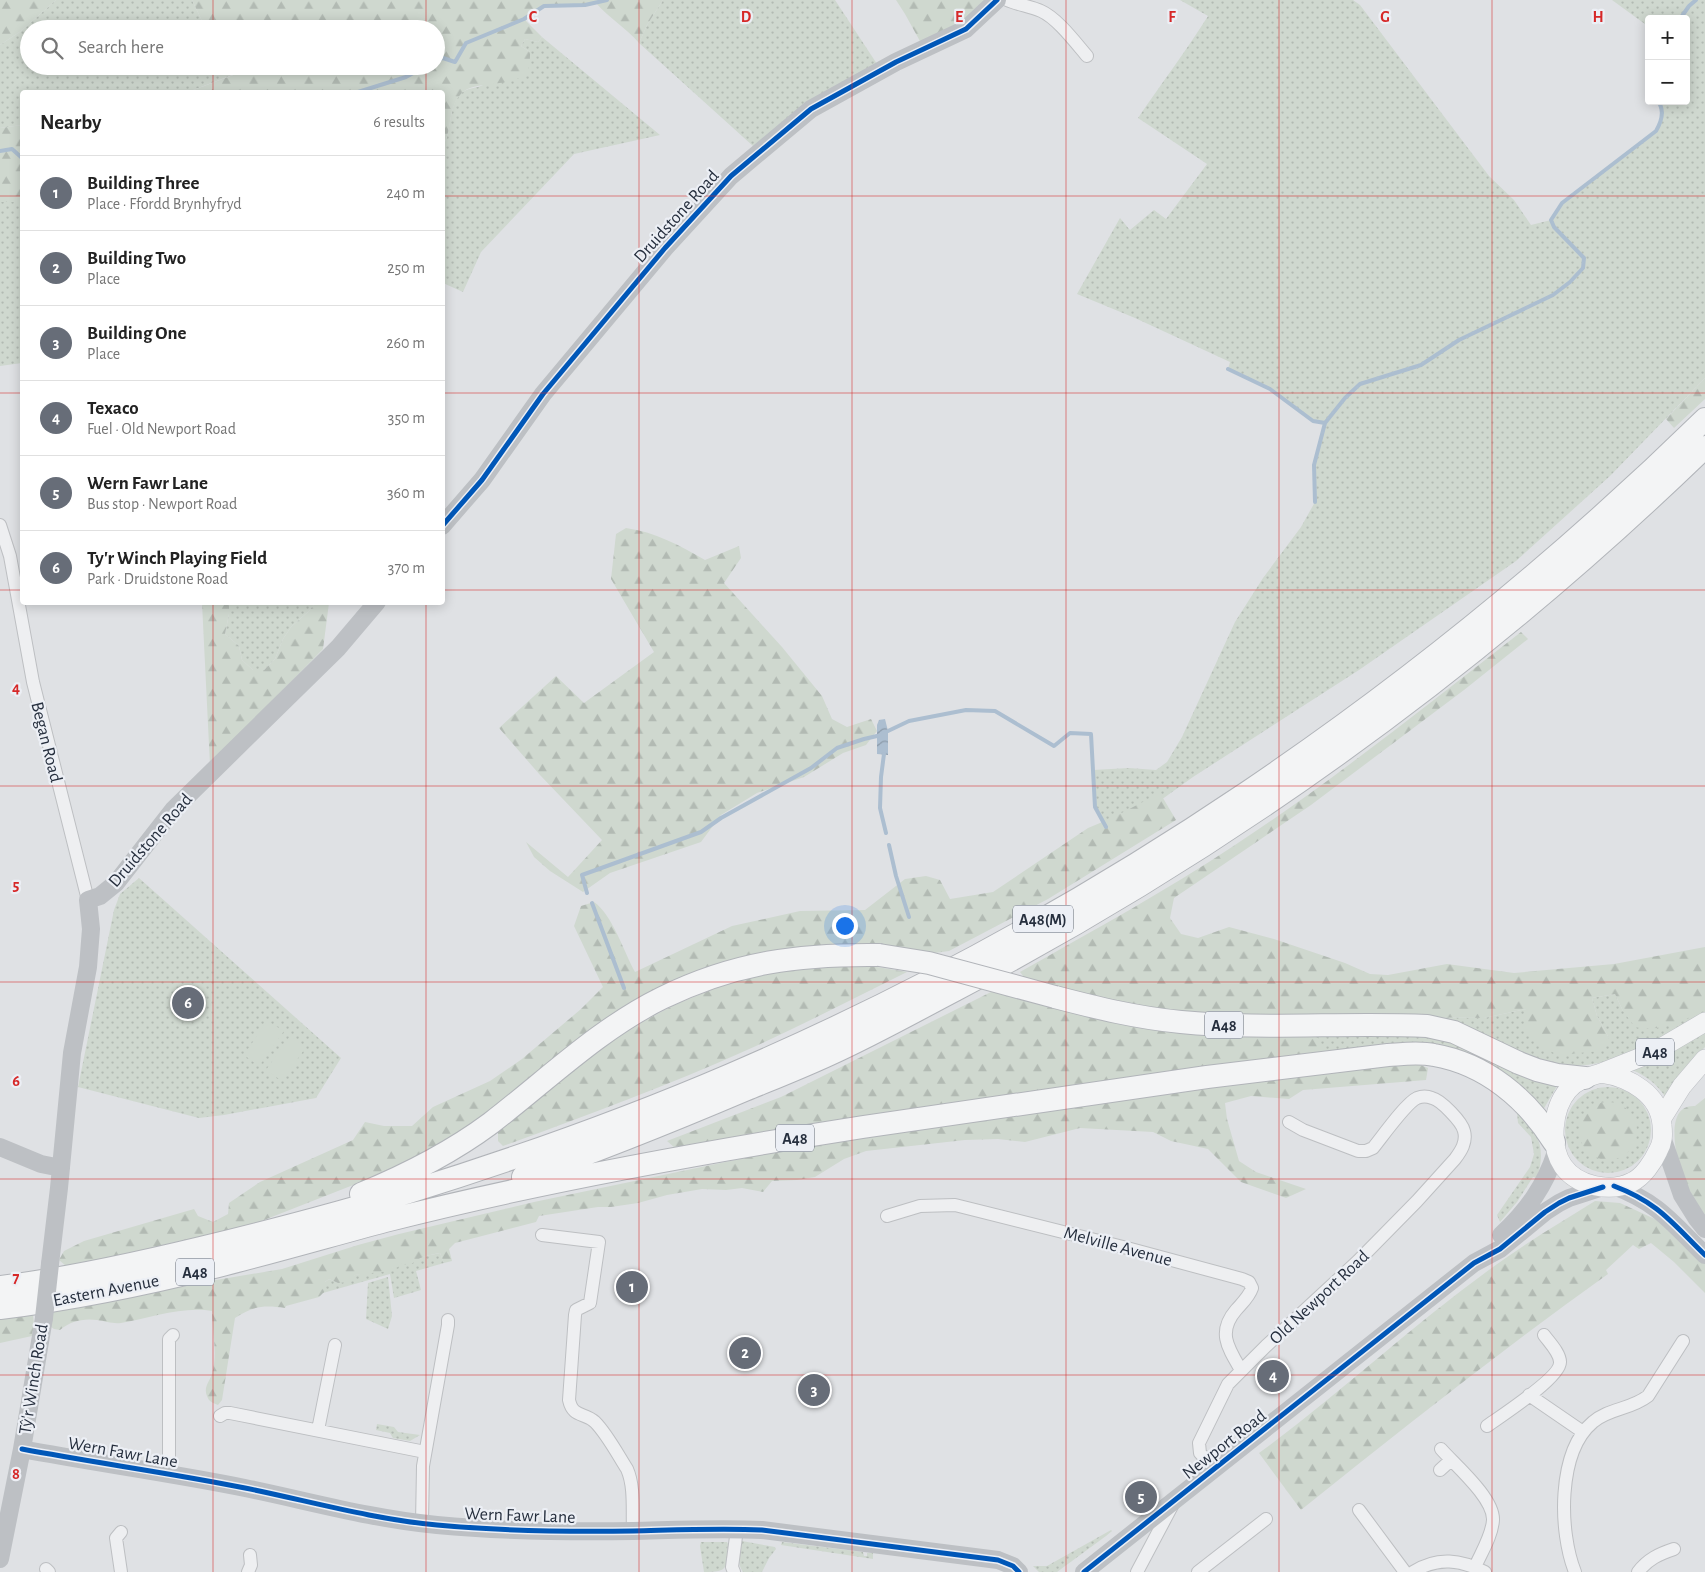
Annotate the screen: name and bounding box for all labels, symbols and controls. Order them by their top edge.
text: C [529,9,538,25]
text: D [741,9,752,25]
text: E [955,9,963,25]
text: F [1168,9,1176,25]
text: G [1380,9,1390,25]
text: H [1592,9,1604,25]
map controls [1645,15,1690,105]
button: + [1645,15,1690,60]
search box [20,20,445,75]
icon: search [38,34,66,62]
text: Search here [78,38,164,57]
button: − [1645,60,1690,105]
text: Nearby [40,112,101,133]
text: 6 results [373,114,425,130]
street label: Druidstone Road [631,167,723,266]
text: Building Three [87,174,199,193]
text: 1 [53,185,59,201]
text: 240 m [386,185,425,201]
text: Place · Ffordd Brynhyfryd [87,196,242,212]
text: Building Two [87,249,186,268]
text: 2 [52,260,60,276]
text: 250 m [387,260,425,276]
text: Place [87,271,120,287]
text: Building One [87,324,186,343]
text: 3 [53,335,59,351]
text: 260 m [386,335,425,351]
text: Place [87,346,120,362]
text: Texaco [87,399,139,418]
text: 4 [52,410,60,426]
text: 350 m [388,410,425,426]
text: Fuel · Old Newport Road [87,421,236,437]
text: Wern Fawr Lane [87,474,208,493]
text: 5 [53,485,59,501]
text: 360 m [387,485,425,501]
text: Bus stop · Newport Road [87,496,237,512]
text: Ty'r Winch Playing Field [87,549,267,568]
text: 6 [52,560,60,576]
text: 370 m [388,560,425,576]
text: Park · Druidstone Road [87,571,228,587]
text: 4 [12,680,20,696]
street label: Began Road [27,700,65,784]
street label: Druidstone Road [105,790,196,891]
text: 5 [13,877,20,893]
road number: A48(M) [1013,906,1073,932]
your location [832,913,858,939]
pin: 6 [172,984,204,1022]
road number: A48 [1205,1012,1243,1038]
road number: A48 [1636,1038,1674,1066]
text: 6 [12,1073,20,1089]
road number: A48 [776,1124,814,1152]
street label: Melville Avenue [1062,1224,1174,1270]
street label: Old Newport Road [1266,1247,1373,1348]
road number: A48 [176,1258,214,1286]
pin: 1 [616,1268,648,1306]
text: 7 [13,1270,20,1286]
street label: Eastern Avenue [52,1272,161,1310]
street label: Tŷ'r Winch Road [16,1323,52,1436]
pin: 2 [729,1334,761,1372]
pin: 4 [1257,1357,1289,1395]
pin: 3 [798,1371,830,1409]
street label: Newport Road [1179,1407,1270,1483]
street label: Wern Fawr Lane [67,1434,179,1471]
text: 8 [12,1466,20,1482]
pin: 5 [1125,1478,1157,1516]
street label: Wern Fawr Lane [464,1505,576,1527]

